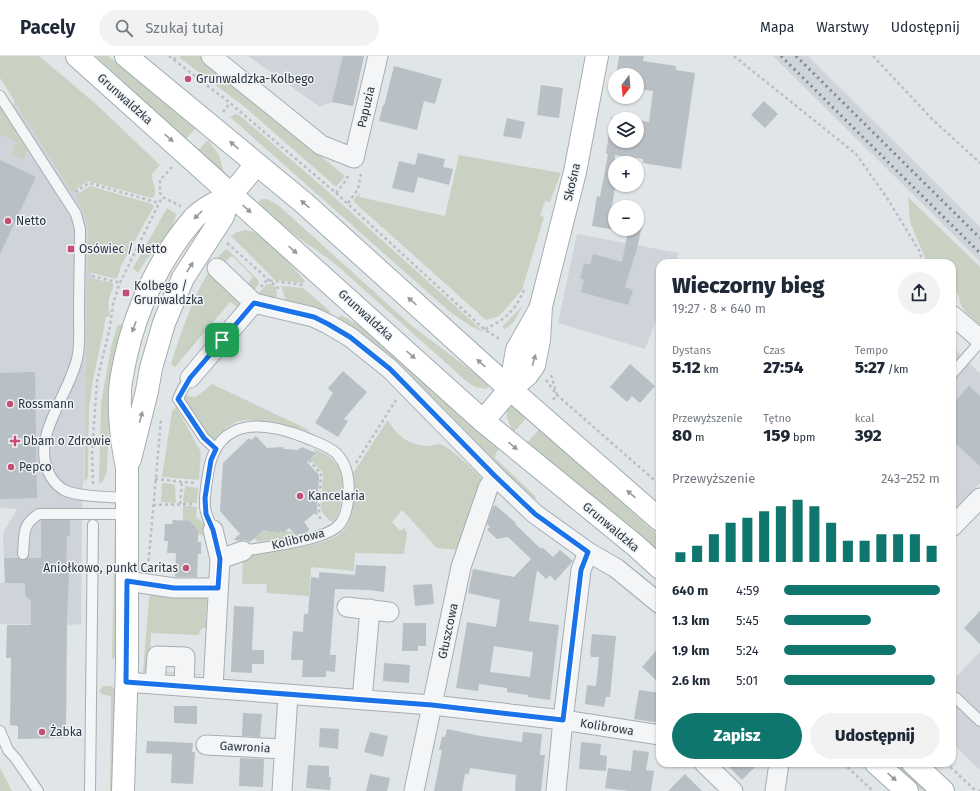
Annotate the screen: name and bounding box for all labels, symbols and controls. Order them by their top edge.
search box [99,10,379,46]
text: Pacely [20,16,75,39]
icon: search [113,17,135,39]
text: Szukaj tutaj [145,19,224,37]
text: Mapa [760,19,794,36]
text: Warstwy [816,19,869,36]
text: Udostępnij [891,19,960,36]
north arrow [608,68,644,104]
map controls [608,68,644,236]
street label: Grunwaldzka [95,71,155,127]
place label: Grunwaldzka-Kolbego [196,72,314,86]
marker: Grunwaldzka-Kolbego [183,74,193,84]
street label: Papuzia [354,85,378,129]
button: layers [608,112,644,148]
one-way arrow [164,133,173,142]
one-way arrow [229,141,239,150]
button: + [608,156,644,192]
street label: Skośna [561,162,583,202]
one-way arrow [300,200,310,209]
button: − [608,200,644,236]
one-way arrow [242,204,252,214]
one-way arrow [193,210,203,220]
place label: Netto [16,214,46,228]
marker: Netto [3,216,13,226]
place label: Osówiec / Netto [79,242,167,256]
marker: Osówiec / Netto [66,244,76,254]
one-way arrow [288,246,298,255]
one-way arrow [186,262,194,273]
text: Wieczorny bieg [672,272,825,299]
button: share [898,272,940,314]
place label: Kolbego / Grunwaldzka [134,279,203,307]
street label: Grunwaldzka [336,287,396,343]
marker: Kolbego / Grunwaldzka [121,288,131,298]
one-way arrow [407,296,417,306]
text: 19:27 · 8 × 640 m [672,301,766,316]
one-way arrow [131,321,137,333]
pin [205,323,239,357]
icon: arrive [211,329,233,351]
text: Dystans [672,344,711,357]
text: Czas [763,344,785,357]
text: Tempo [855,344,888,357]
one-way arrow [406,351,416,360]
one-way arrow [531,354,537,366]
text: 5.12 [672,357,701,378]
text: 27:54 [763,357,803,378]
text: 5:27 [855,357,885,378]
one-way arrow [476,358,486,368]
text: km [701,363,719,376]
text: /km [885,363,909,376]
place label: Rossmann [18,397,74,411]
marker: Rossmann [5,399,15,409]
one-way arrow [138,411,144,423]
text: Przewyższenie [672,412,742,425]
text: Tętno [763,412,791,425]
text: kcal [855,412,874,425]
text: 80 [672,425,692,446]
text: 159 [763,425,790,446]
text: 392 [855,425,882,446]
text: m [692,431,704,444]
text: bpm [790,431,816,444]
place label: Dbam o Zdrowie [23,434,111,448]
marker: Dbam o Zdrowie [10,436,20,446]
one-way arrow [508,441,518,450]
place label: Pepco [19,460,52,474]
marker: Pepco [6,462,16,472]
text: Przewyższenie [672,471,755,486]
text: 243–252 m [881,471,940,486]
place label: Kancelaria [308,489,365,503]
one-way arrow [625,489,636,498]
marker: Kancelaria [295,491,305,501]
street label: Grunwaldzka [580,499,642,555]
street label: Kolibrowa [270,526,326,552]
place label: Aniołkowo, punkt Caritas [43,561,178,575]
marker: Aniołkowo, punkt Caritas [181,563,191,573]
text: 640 m [672,583,708,598]
text: 4:59 [736,583,759,598]
street label: Głuszcowa [435,602,461,660]
text: 1.3 km [672,613,709,628]
text: 5:45 [736,613,759,628]
text: 1.9 km [672,643,709,658]
text: 5:24 [736,643,759,658]
text: 2.6 km [672,673,710,688]
text: 5:01 [736,673,758,688]
button: Zapisz [672,713,802,759]
button: Udostępnij [810,713,940,759]
street label: Kolibrowa [579,716,635,738]
place label: Żabka [50,724,82,739]
marker: Żabka [37,727,47,737]
street label: Gawronia [219,739,271,755]
one-way arrow [887,772,897,782]

